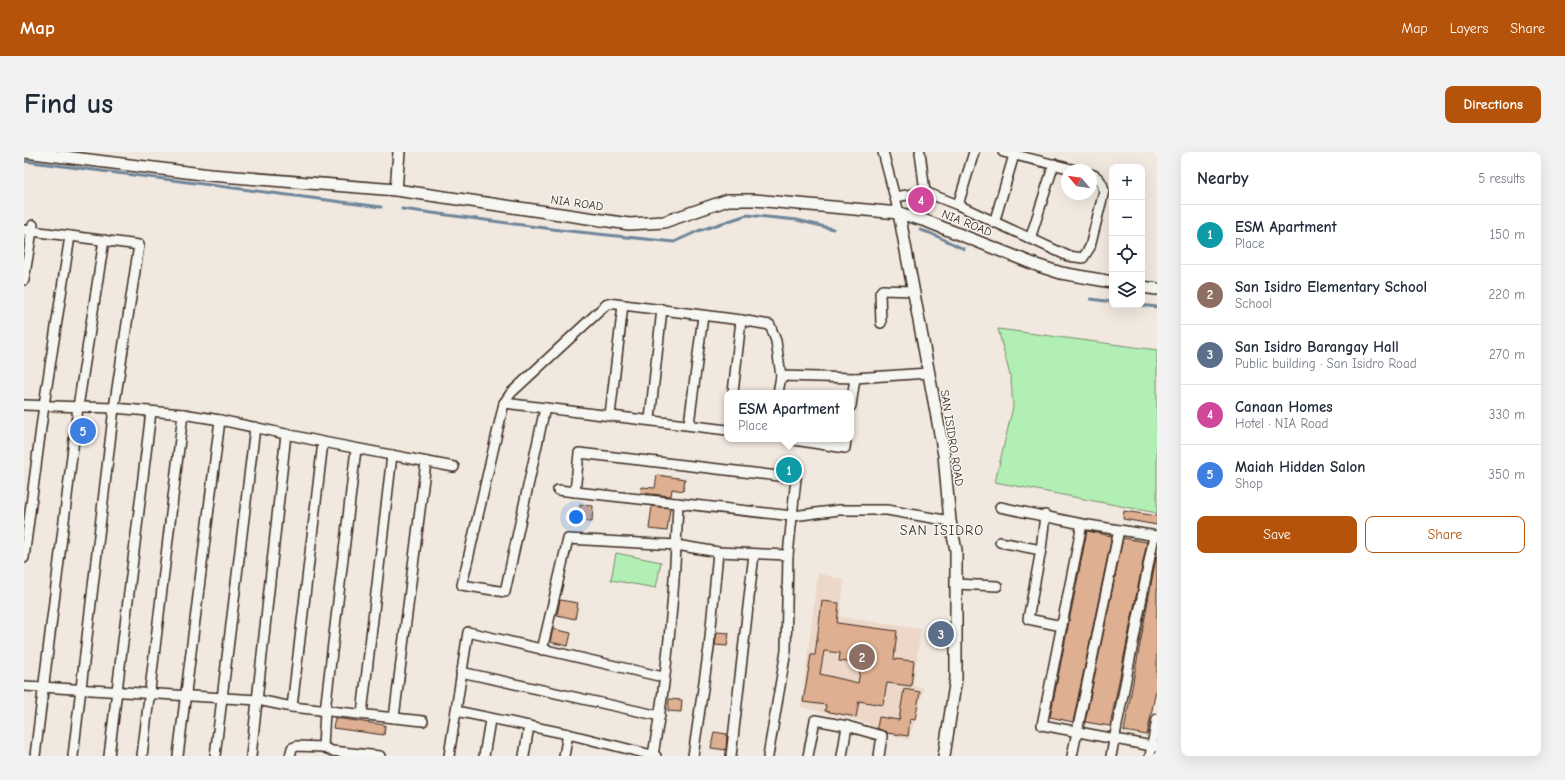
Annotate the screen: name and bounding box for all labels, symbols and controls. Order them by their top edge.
text: Map [20,17,55,39]
text: Map [1401,20,1428,37]
text: Layers [1450,20,1488,37]
text: Share [1510,20,1545,37]
button: Directions [1445,86,1541,123]
text: Find us [24,88,113,120]
north arrow [1061,164,1097,200]
map controls [1109,164,1145,308]
button: + [1109,164,1145,200]
text: Nearby [1197,169,1248,188]
text: 5 results [1478,171,1525,186]
pin: 4 [908,185,934,215]
street label: NIA ROAD [550,192,604,214]
button: − [1109,200,1145,236]
street label: NIA ROAD [940,207,994,239]
text: ESM Apartment [1235,218,1337,236]
text: 1 [1207,227,1213,242]
text: 150 m [1490,227,1525,242]
button: locate [1109,236,1145,272]
text: Place [1235,236,1265,251]
button: layers [1109,272,1145,308]
text: San Isidro Elementary School [1235,278,1427,296]
text: 2 [1207,287,1213,302]
text: 220 m [1488,287,1525,302]
text: School [1235,296,1272,311]
text: San Isidro Barangay Hall [1235,338,1399,356]
text: 3 [1207,347,1213,362]
text: 270 m [1489,347,1525,362]
text: Public building · San Isidro Road [1235,356,1417,371]
street label: SAN ISIDRO ROAD [937,389,967,487]
popup [724,390,854,442]
text: Canaan Homes [1235,398,1333,416]
text: ESM Apartment [738,400,840,418]
text: 4 [1207,407,1213,422]
text: 330 m [1489,407,1525,422]
pin: 5 [70,416,96,446]
text: Hotel · NIA Road [1235,416,1328,431]
text: Place [738,418,768,433]
pin: 1 [776,455,802,485]
text: Maiah Hidden Salon [1235,458,1365,476]
text: 5 [1207,467,1213,482]
text: 350 m [1488,467,1525,482]
text: Shop [1235,476,1263,491]
your location [566,507,586,527]
button: Save [1197,516,1357,553]
button: Share [1365,516,1525,553]
district label: SAN ISIDRO [900,522,984,539]
pin: 3 [928,619,954,649]
pin: 2 [849,642,875,672]

